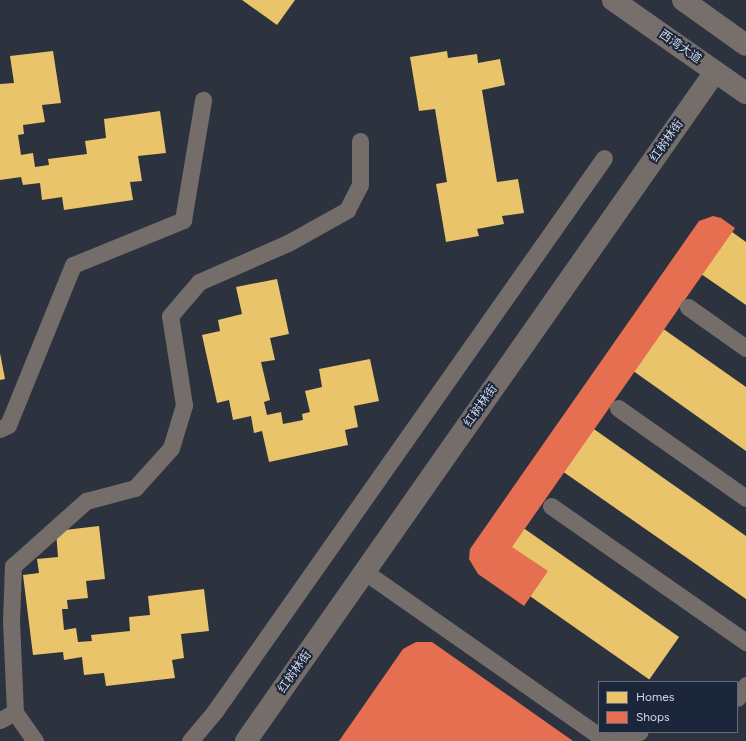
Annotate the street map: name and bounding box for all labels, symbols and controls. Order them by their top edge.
street label: 西湾大道 [656,27,704,67]
street label: 红树林街 [647,117,687,165]
street label: 红树林街 [461,382,501,430]
street label: 红树林街 [275,648,315,696]
legend [598,681,738,733]
text: Homes [636,690,674,704]
text: Shops [636,710,670,724]

